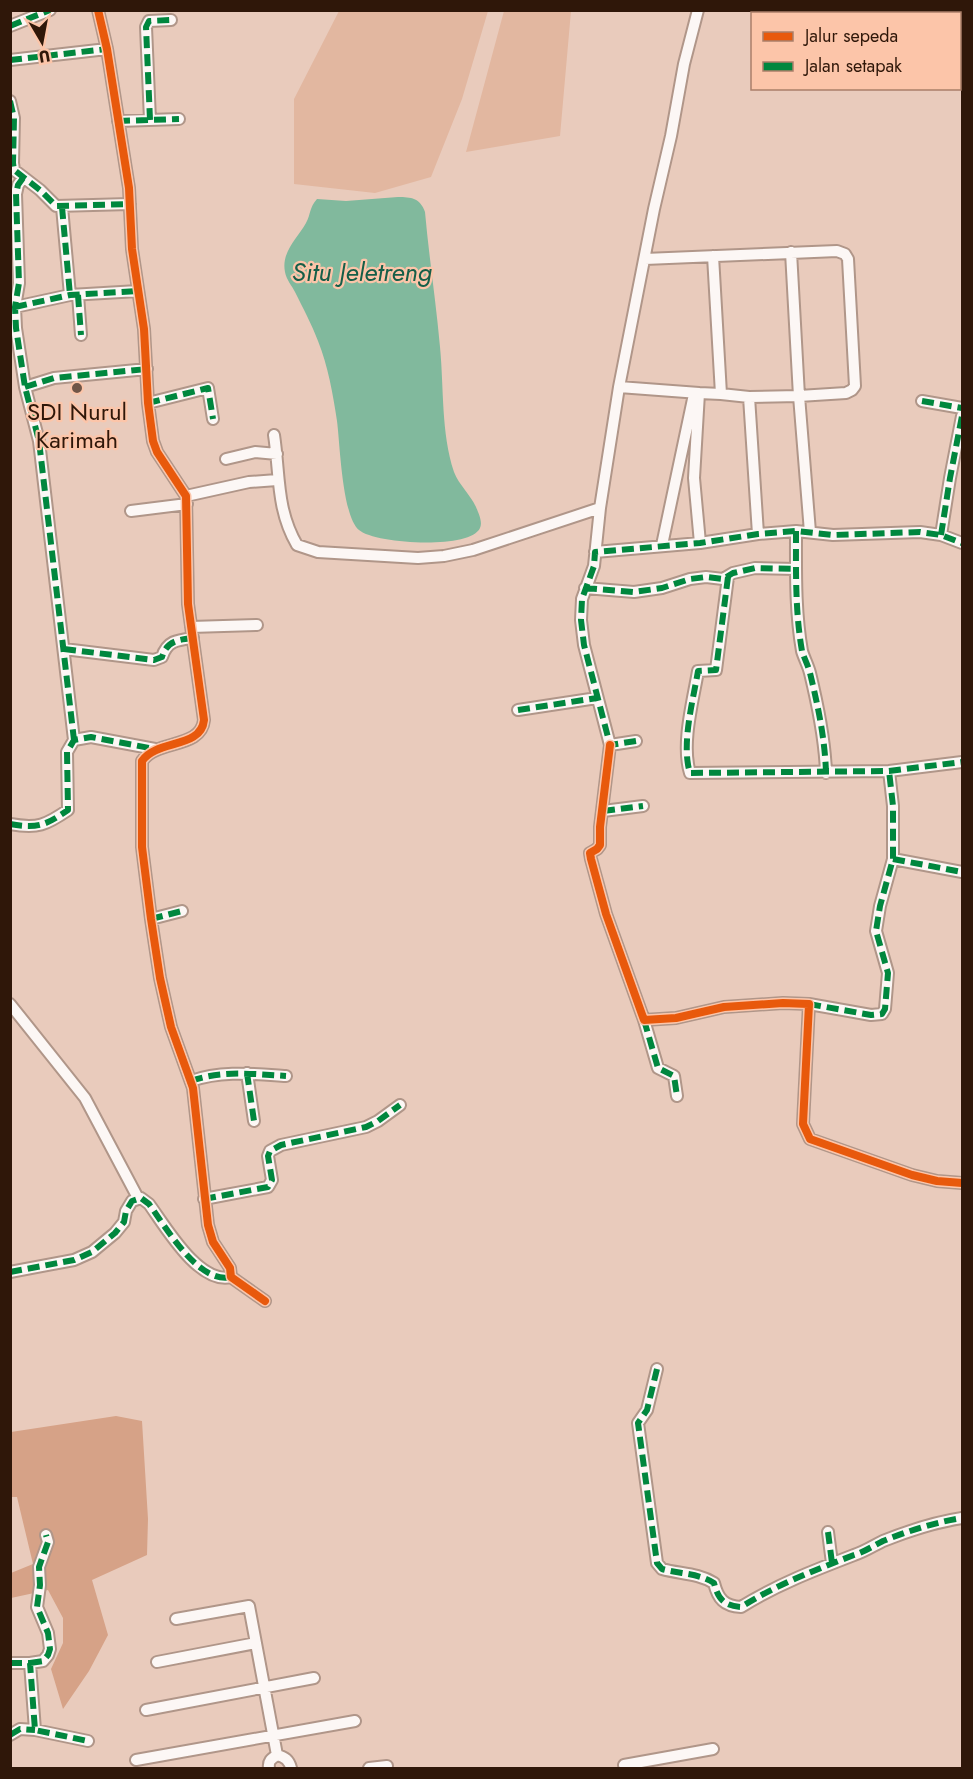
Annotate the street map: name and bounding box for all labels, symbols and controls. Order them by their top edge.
north arrow [12,12,72,72]
legend [751,12,961,90]
text: Jalur sepeda [803,23,898,49]
text: U [37,44,52,69]
text: Jalan setapak [803,53,902,79]
water label: Situ Jeletreng [292,253,432,291]
marker: SDI Nurul Karimah [70,381,84,395]
place label: SDI Nurul Karimah [27,394,127,457]

